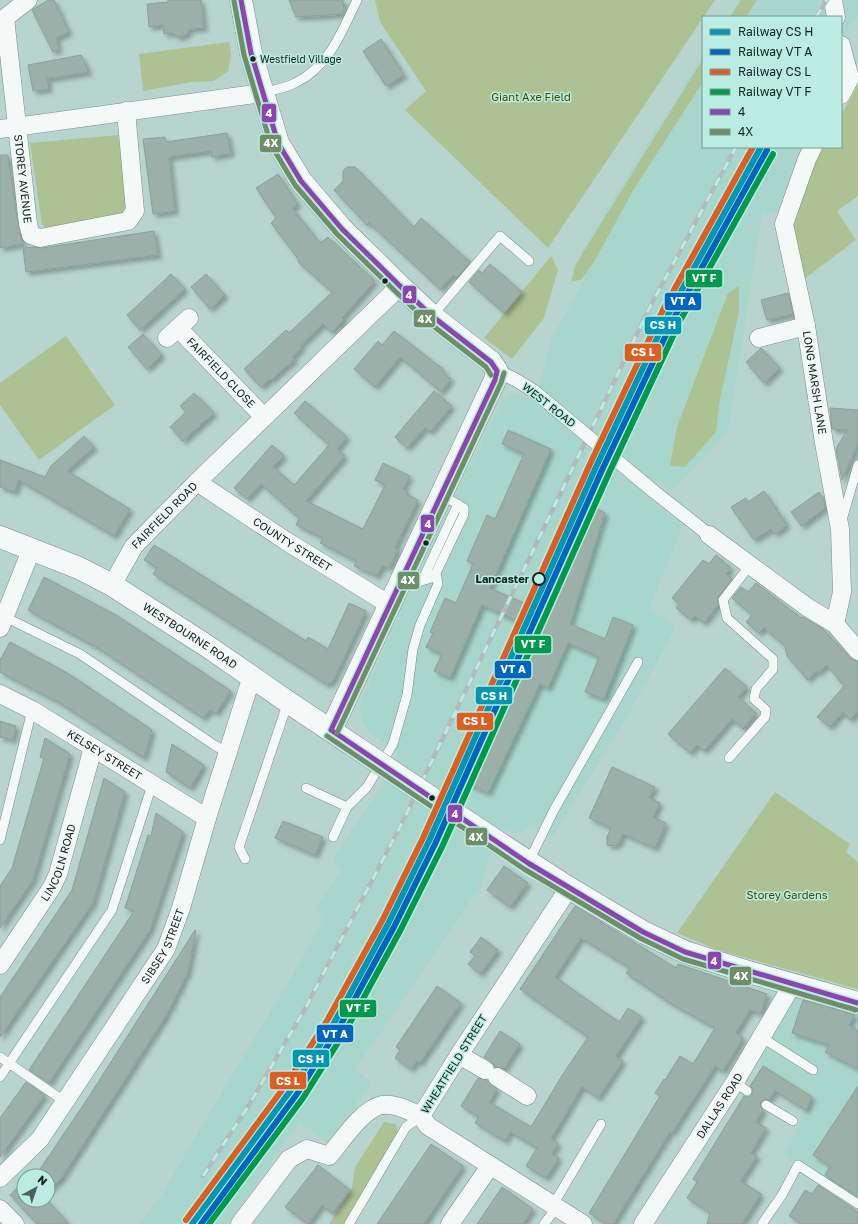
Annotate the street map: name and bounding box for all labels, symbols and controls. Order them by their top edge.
legend [702,16,842,148]
text: Railway CS H [738,24,813,39]
text: Railway VT A [738,44,812,59]
place label: Westfield Village [260,53,342,65]
marker: Westfield Village [248,54,258,64]
text: Railway CS L [738,64,811,79]
text: Railway VT F [738,84,811,99]
park label: Giant Axe Field [491,90,571,103]
line badge: 4 [261,103,277,123]
text: 4 [738,104,745,119]
text: 4 [266,106,273,119]
text: 4X [738,124,753,139]
street label: STOREY AVENUE [12,134,35,224]
line badge: 4X [259,134,282,153]
text: 4X [264,136,278,149]
line badge: VT F [685,269,723,288]
text: VT F [692,271,717,284]
unlabelled marker [380,276,390,286]
line badge: 4 [402,285,417,304]
text: 4 [406,288,413,301]
line badge: VT A [664,292,702,311]
text: VT A [670,294,696,307]
line badge: 4X [413,309,436,328]
text: 4X [418,312,432,325]
line badge: CS H [644,316,682,335]
text: CS H [650,318,676,331]
street label: LONG MARSH LANE [801,330,830,435]
street label: FAIRFIELD CLOSE [184,334,259,410]
line badge: CS L [624,343,662,362]
text: CS L [631,345,656,358]
street label: WEST ROAD [520,380,579,430]
street label: FAIRFIELD ROAD [128,479,200,551]
street label: COUNTY STREET [251,514,335,574]
line badge: 4 [420,514,435,533]
text: 4 [425,517,432,530]
unlabelled marker [421,538,431,548]
line badge: 4X [397,571,420,590]
place label: Lancaster [476,572,530,585]
marker: Lancaster [532,572,546,586]
text: 4X [401,573,415,586]
street label: WESTBOURNE ROAD [141,600,240,671]
line badge: VT F [514,635,552,654]
text: VT F [521,637,546,650]
line badge: VT A [494,660,532,679]
text: VT A [500,662,526,675]
line badge: CS H [475,686,513,705]
text: CS H [481,689,507,702]
line badge: CS L [456,712,494,731]
text: CS L [463,714,488,727]
street label: KELSEY STREET [65,726,145,782]
unlabelled marker [427,793,437,803]
line badge: 4 [447,804,463,823]
text: 4 [452,807,459,820]
street label: LINCOLN ROAD [38,822,78,903]
line badge: 4X [465,827,488,846]
text: 4X [469,830,483,843]
park label: Storey Gardens [747,888,828,901]
street label: SIBSEY STREET [138,906,186,986]
line badge: 4 [707,951,722,970]
text: 4 [711,954,718,967]
line badge: 4X [729,966,752,986]
text: 4X [734,969,748,982]
line badge: VT F [339,999,377,1018]
text: VT F [346,1001,371,1014]
street label: WHEATFIELD STREET [418,1012,489,1115]
line badge: VT A [316,1024,354,1043]
text: VT A [322,1027,348,1040]
line badge: CS H [292,1049,330,1068]
text: CS H [298,1052,324,1065]
street label: DALLAS ROAD [693,1070,745,1141]
line badge: CS L [269,1071,307,1090]
text: CS L [276,1074,301,1087]
north arrow [16,1168,56,1208]
text: N [35,1172,50,1188]

